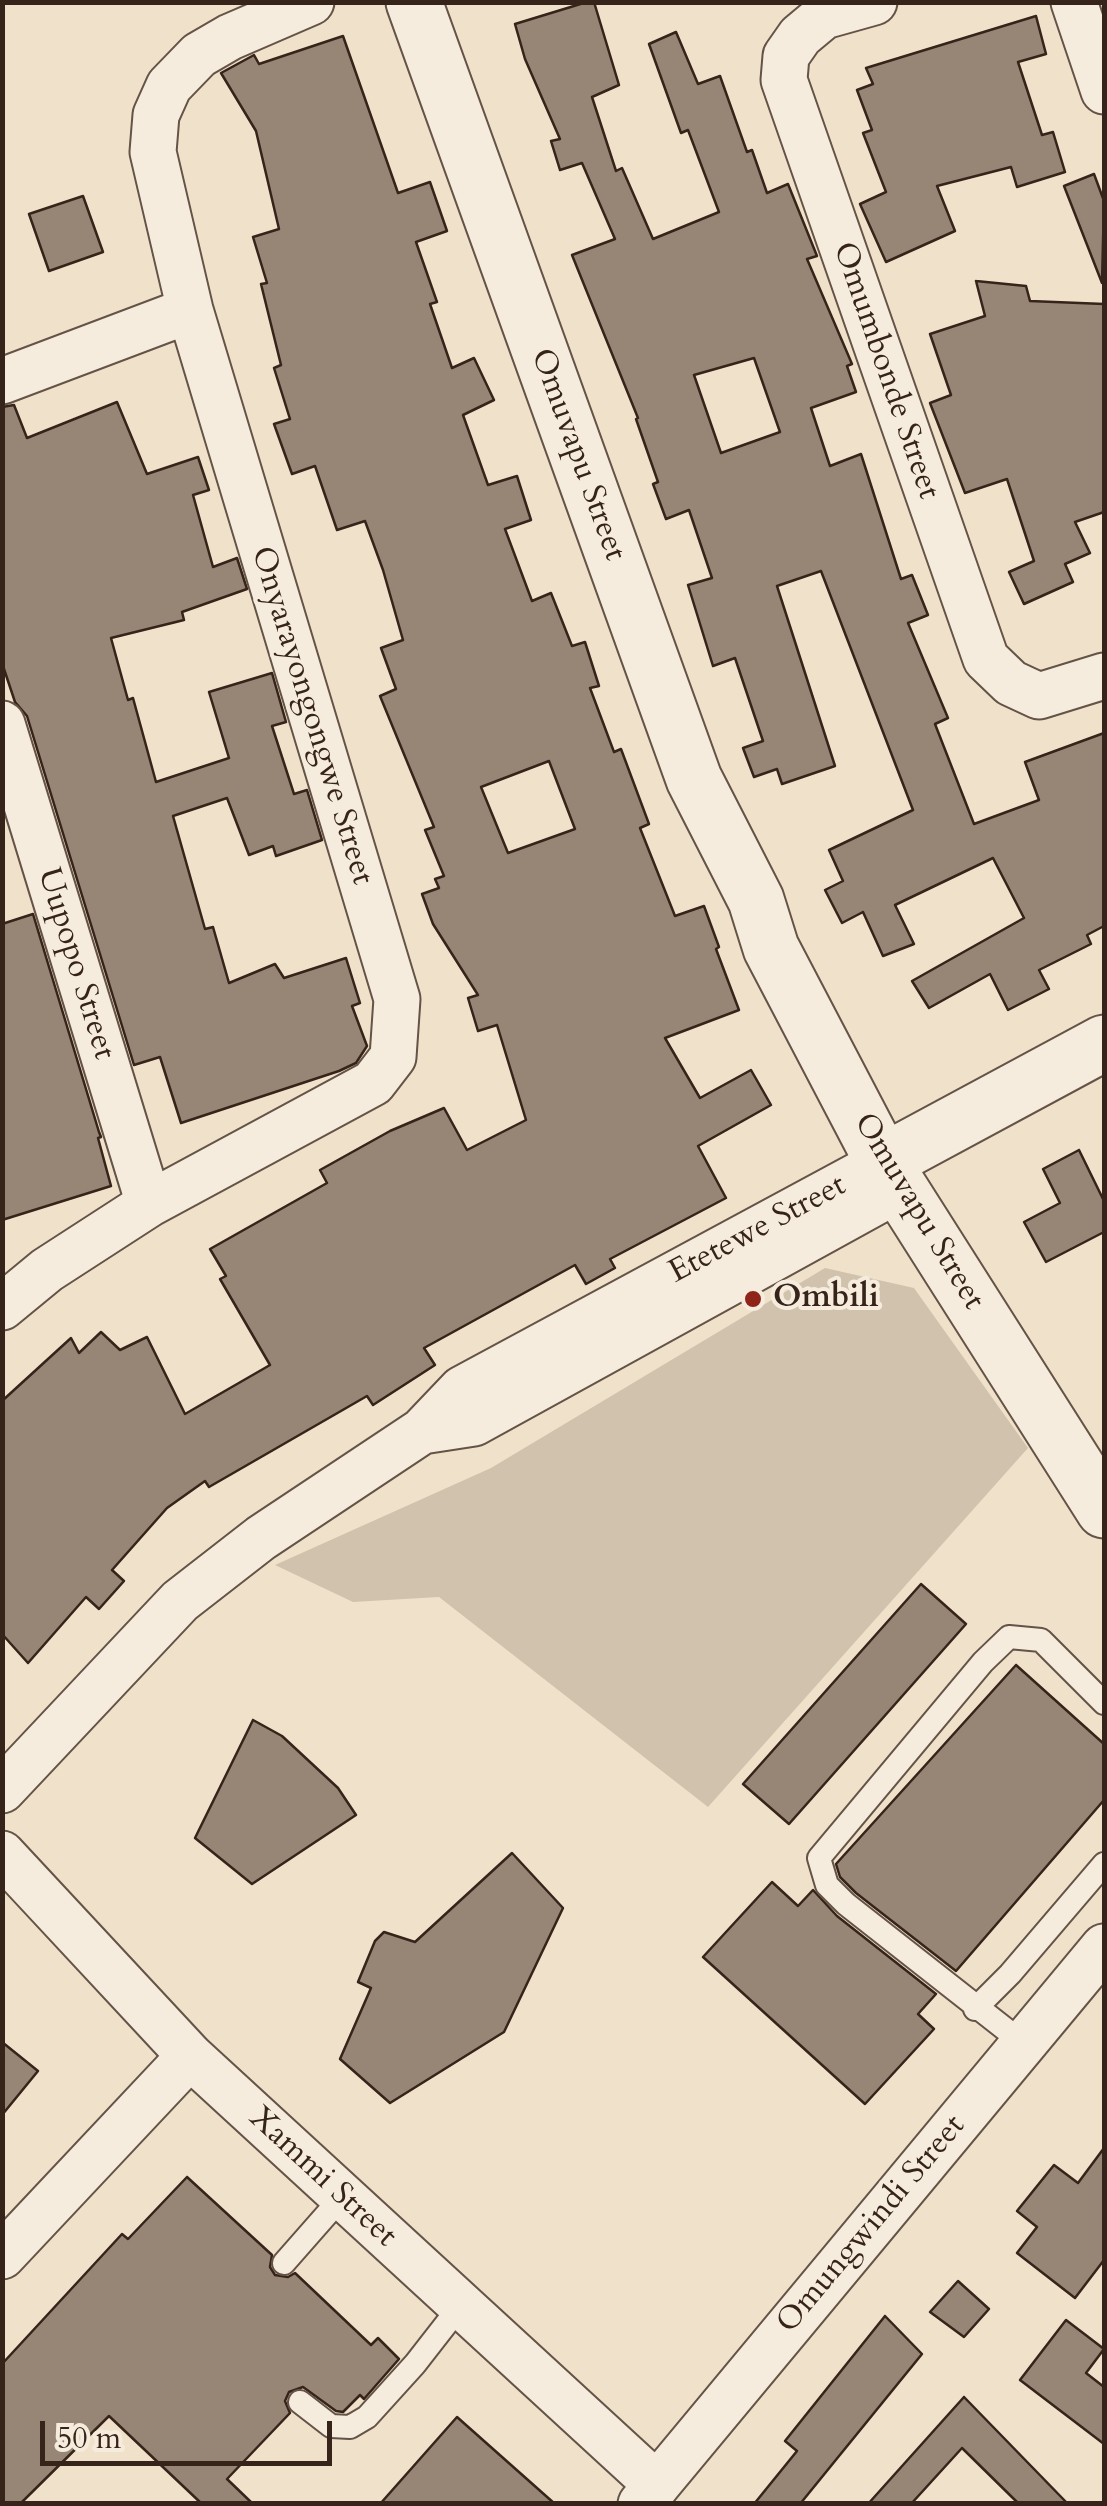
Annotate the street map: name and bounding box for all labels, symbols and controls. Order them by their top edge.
street label: Omumbonde Street [823,238,947,504]
street label: Omuvapu Street [521,344,633,566]
street label: Onyarayongongwe Street [241,542,381,890]
street label: Uupopo Street [28,864,122,1064]
street label: Omuvapu Street [844,1107,992,1317]
street label: Etetewe Street [663,1167,853,1293]
place label: Ombili [773,1280,879,1318]
marker: Ombili [742,1288,764,1310]
street label: Xammi Street [240,2100,404,2256]
street label: Omungwindi Street [770,2108,974,2342]
scale bar [45,2401,338,2463]
text: 50 m [57,2418,121,2459]

